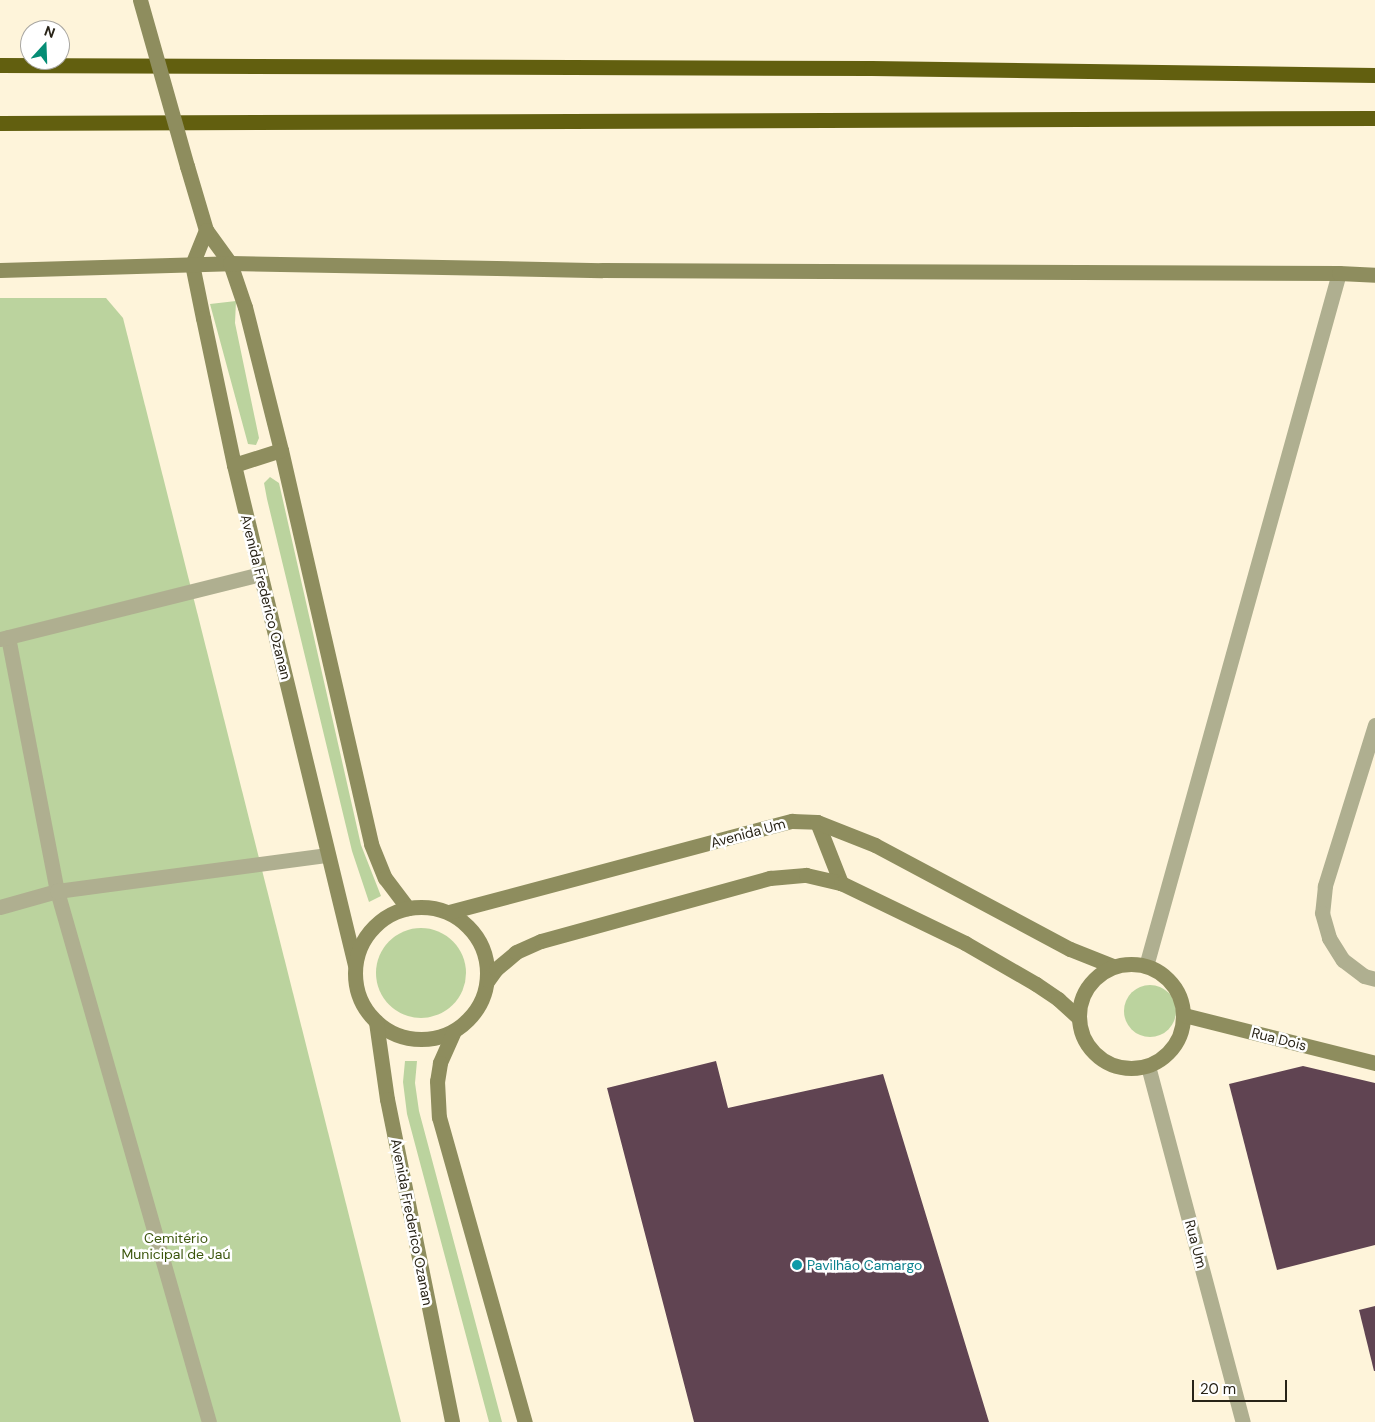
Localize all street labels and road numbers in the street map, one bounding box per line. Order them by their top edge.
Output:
street label: Avenida Frederico Ozanan [237,513,295,681]
street label: Avenida Um [709,815,787,851]
street label: Rua Dois [1250,1024,1308,1054]
street label: Avenida Frederico Ozanan [388,1137,436,1307]
street label: Rua Um [1182,1218,1210,1270]

